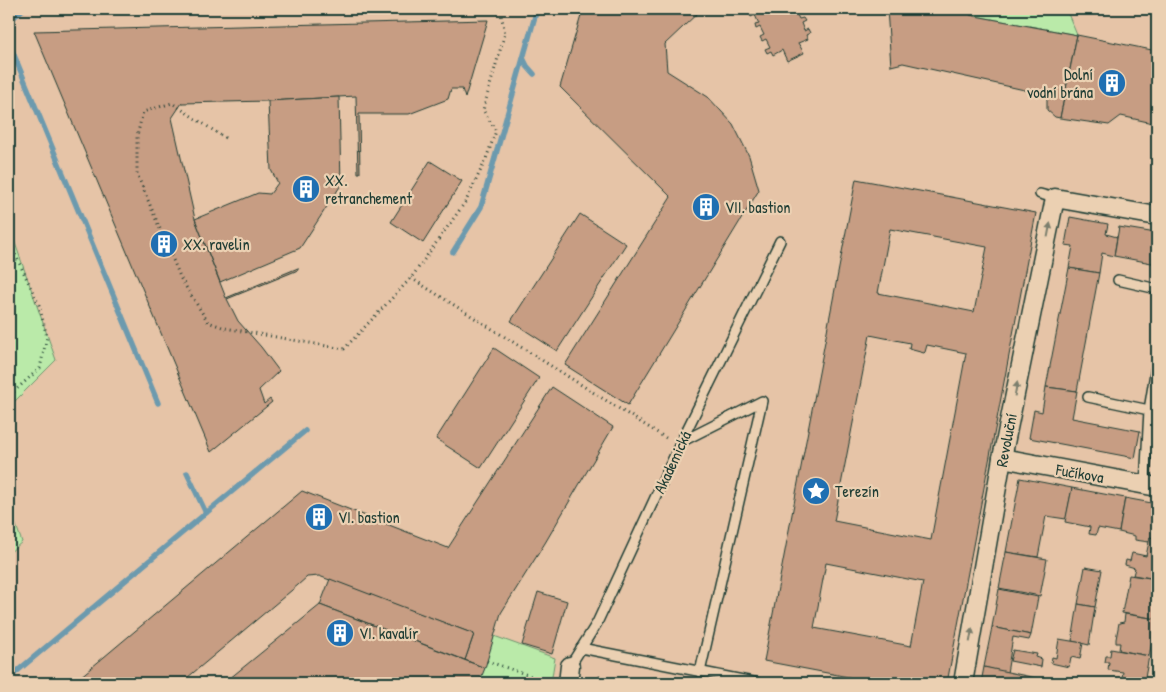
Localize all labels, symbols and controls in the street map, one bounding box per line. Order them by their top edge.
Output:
place label: Dolní vodní brána [1027,63,1093,103]
building icon: Dolní vodní brána [1097,68,1127,98]
place label: XX. retranchement [325,169,412,209]
building icon: XX. retranchement [291,174,321,204]
building icon: VII. bastion [691,192,721,222]
place label: VII. bastion [725,196,790,218]
one-way arrow [1045,222,1053,238]
building icon: XX. ravelin [149,229,179,259]
place label: XX. ravelin [183,233,250,255]
one-way arrow [1012,382,1020,397]
street label: Revoluční [990,411,1022,469]
street label: Akademická [648,427,696,497]
street label: Fučíkova [1053,458,1106,488]
place icon: Terezín [801,476,831,506]
place label: Terezín [835,480,879,502]
building icon: VI. bastion [304,502,334,532]
place label: VI. bastion [338,506,400,528]
building icon: VI. kavalír [325,618,355,648]
place label: VI. kavalír [359,622,418,644]
one-way arrow [968,627,976,643]

